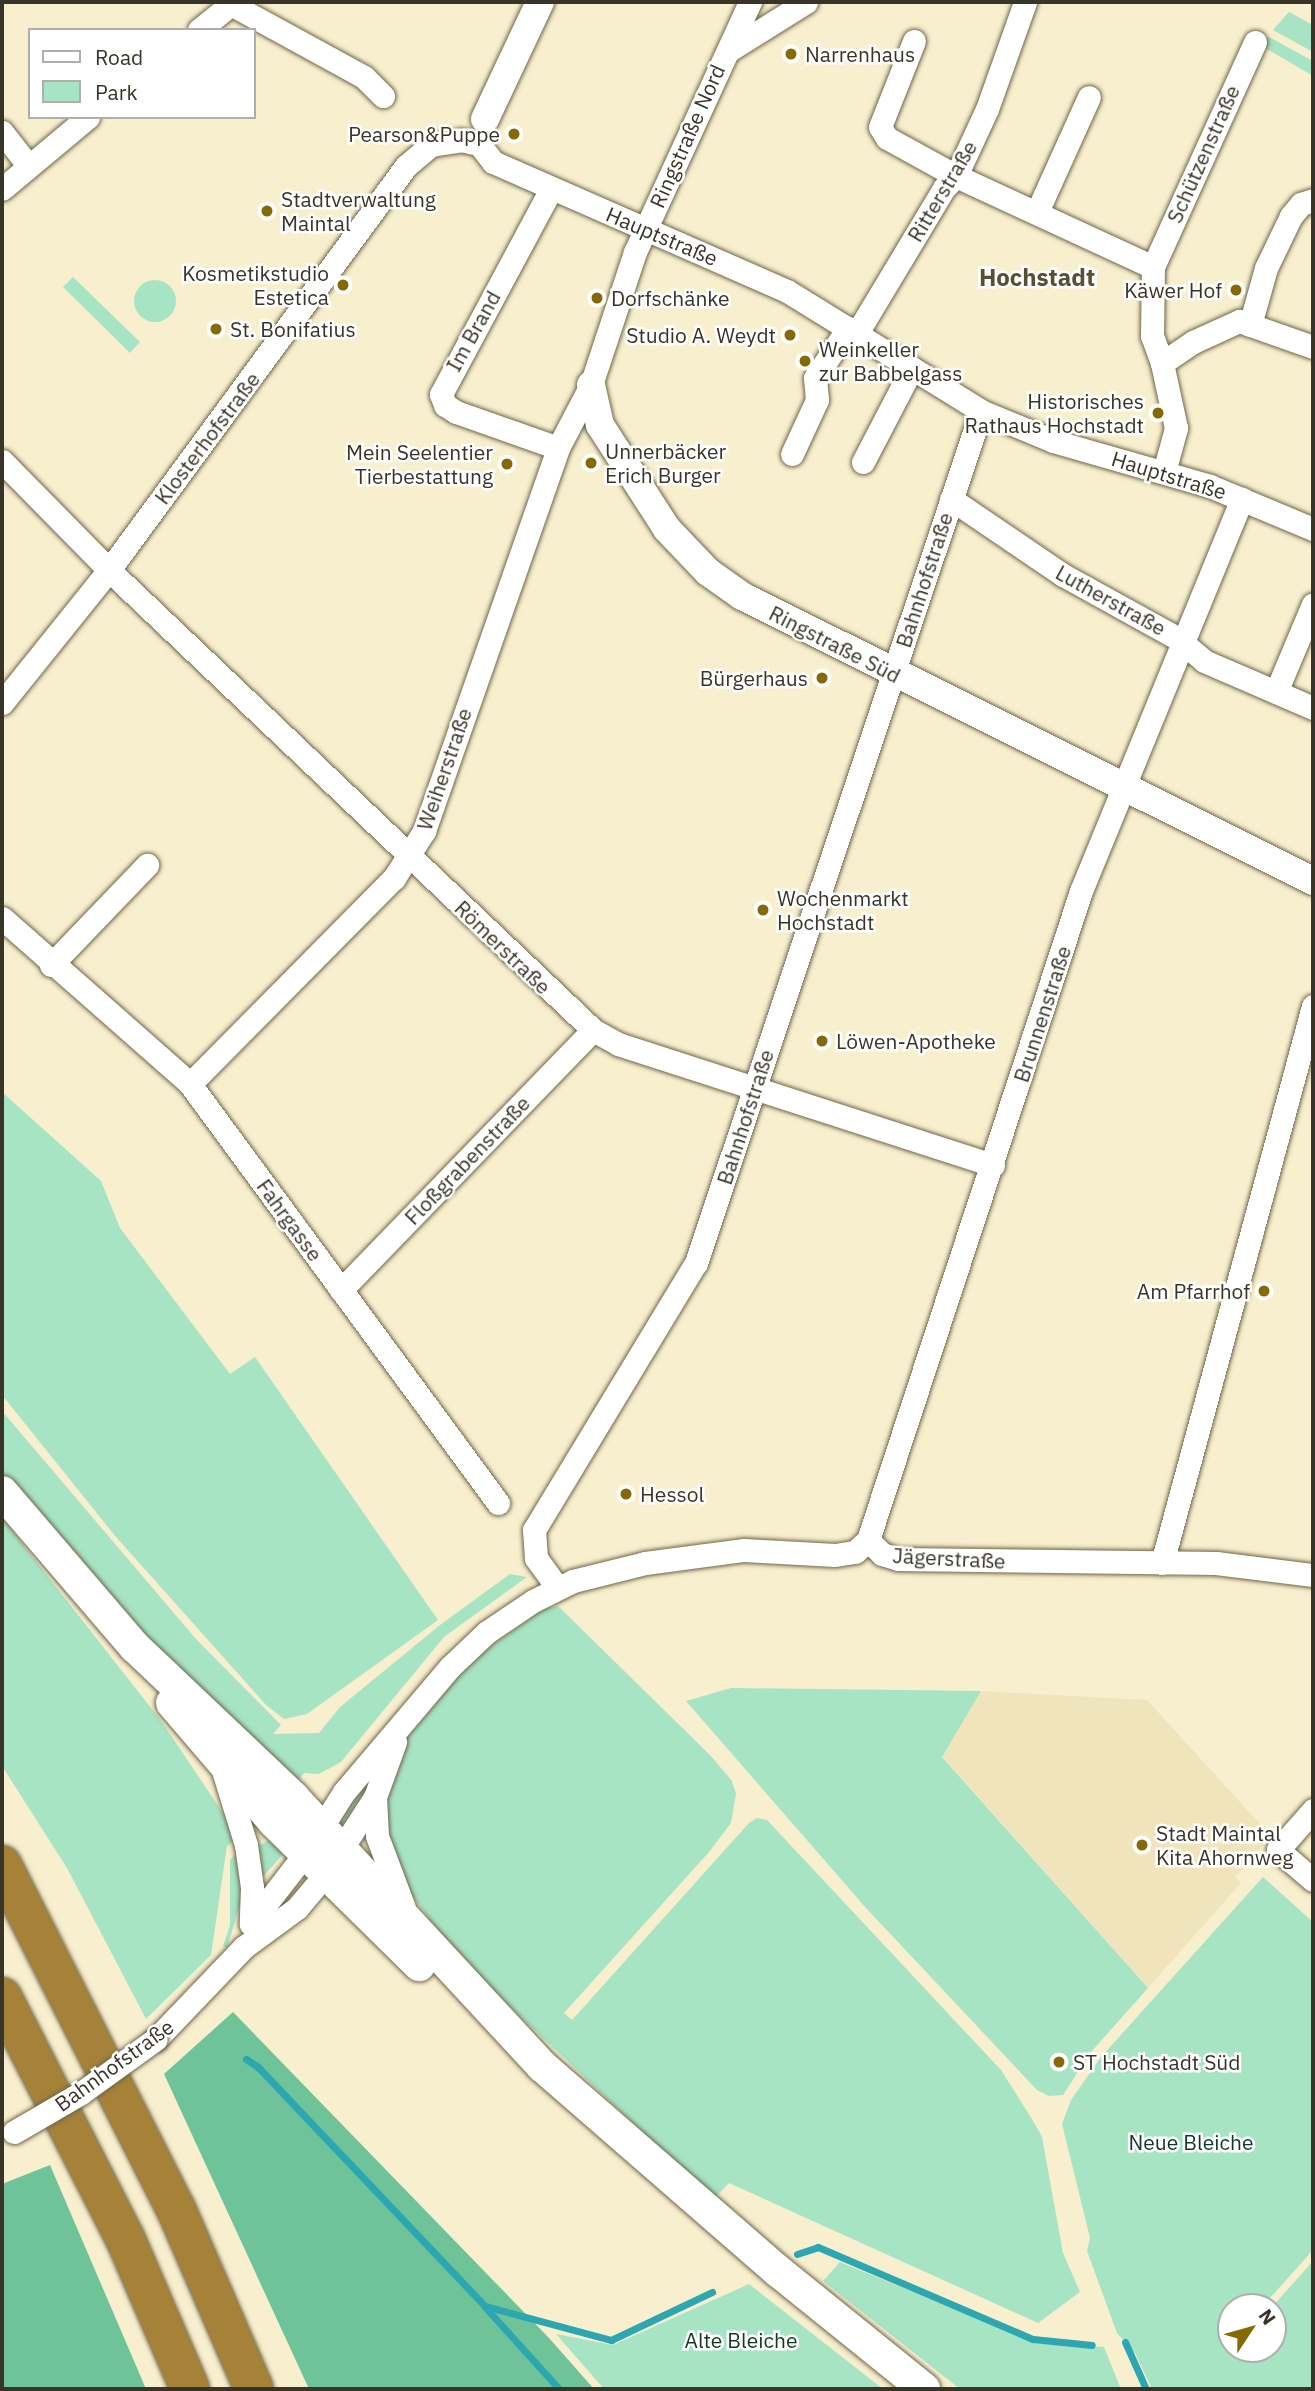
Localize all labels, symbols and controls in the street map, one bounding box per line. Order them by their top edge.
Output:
legend [28,28,256,119]
place label: Narrenhaus [805,41,915,67]
text: Road [95,43,143,71]
marker: Narrenhaus [783,46,799,62]
street label: Ringstraße Nord [644,60,730,212]
text: Park [95,78,138,106]
street label: Schützenstraße [1161,81,1245,227]
place label: Pearson&Puppe [348,121,500,147]
marker: Pearson&Puppe [506,126,522,142]
street label: Ritterstraße [902,136,982,246]
place label: Stadtverwaltung Maintal [281,186,436,236]
street label: Hauptstraße [602,201,722,271]
marker: Stadtverwaltung Maintal [259,203,275,219]
place label: Kosmetikstudio Estetica [182,260,329,310]
district label: Hochstadt [979,264,1095,292]
marker: Kosmetikstudio Estetica [335,277,351,293]
place label: Käwer Hof [1124,277,1222,303]
marker: Käwer Hof [1228,282,1244,298]
place label: Dorfschänke [611,285,730,311]
street label: Im Brand [441,286,505,376]
marker: Dorfschänke [589,290,605,306]
place label: St. Bonifatius [230,316,356,342]
marker: St. Bonifatius [208,321,224,337]
place label: Studio A. Weydt [626,322,776,348]
marker: Studio A. Weydt [782,327,798,343]
place label: Weinkeller zur Babbelgass [819,336,962,386]
marker: Weinkeller zur Babbelgass [797,353,813,369]
street label: Klosterhofstraße [149,367,265,509]
place label: Historisches Rathaus Hochstadt [965,388,1144,438]
marker: Historisches Rathaus Hochstadt [1150,405,1166,421]
place label: Unnerbäcker Erich Burger [605,438,726,488]
place label: Mein Seelentier Tierbestattung [346,439,493,489]
street label: Hauptstraße [1109,446,1229,504]
marker: Unnerbäcker Erich Burger [583,455,599,471]
marker: Mein Seelentier Tierbestattung [499,456,515,472]
street label: Bahnhofstraße [890,509,958,651]
street label: Lutherstraße [1052,559,1170,641]
street label: Ringstraße Süd [765,600,905,688]
place label: Bürgerhaus [700,665,808,691]
marker: Bürgerhaus [814,670,830,686]
street label: Weiherstraße [411,705,477,833]
place label: Wochenmarkt Hochstadt [777,885,909,935]
street label: Römerstraße [450,895,556,999]
marker: Wochenmarkt Hochstadt [755,902,771,918]
street label: Brunnenstraße [1008,943,1076,1085]
place label: Löwen-Apotheke [836,1028,996,1054]
marker: Löwen-Apotheke [814,1033,830,1049]
street label: Bahnhofstraße [711,1046,779,1188]
street label: Floßgrabenstraße [399,1090,535,1230]
street label: Fahrgasse [252,1174,328,1266]
place label: Am Pfarrhof [1137,1278,1250,1304]
marker: Am Pfarrhof [1256,1283,1272,1299]
place label: Hessol [640,1481,704,1507]
marker: Hessol [618,1486,634,1502]
street label: Jägerstraße [892,1542,1006,1574]
place label: Stadt Maintal Kita Ahornweg [1156,1820,1293,1870]
marker: Stadt Maintal Kita Ahornweg [1134,1837,1150,1853]
street label: Bahnhofstraße [50,2014,178,2116]
place label: ST Hochstadt Süd [1073,2049,1240,2075]
marker: ST Hochstadt Süd [1051,2054,1067,2070]
park label: Neue Bleiche [1128,2129,1254,2155]
north arrow [1217,2293,1287,2363]
text: N [1254,2304,1281,2329]
park label: Alte Bleiche [684,2327,798,2353]

